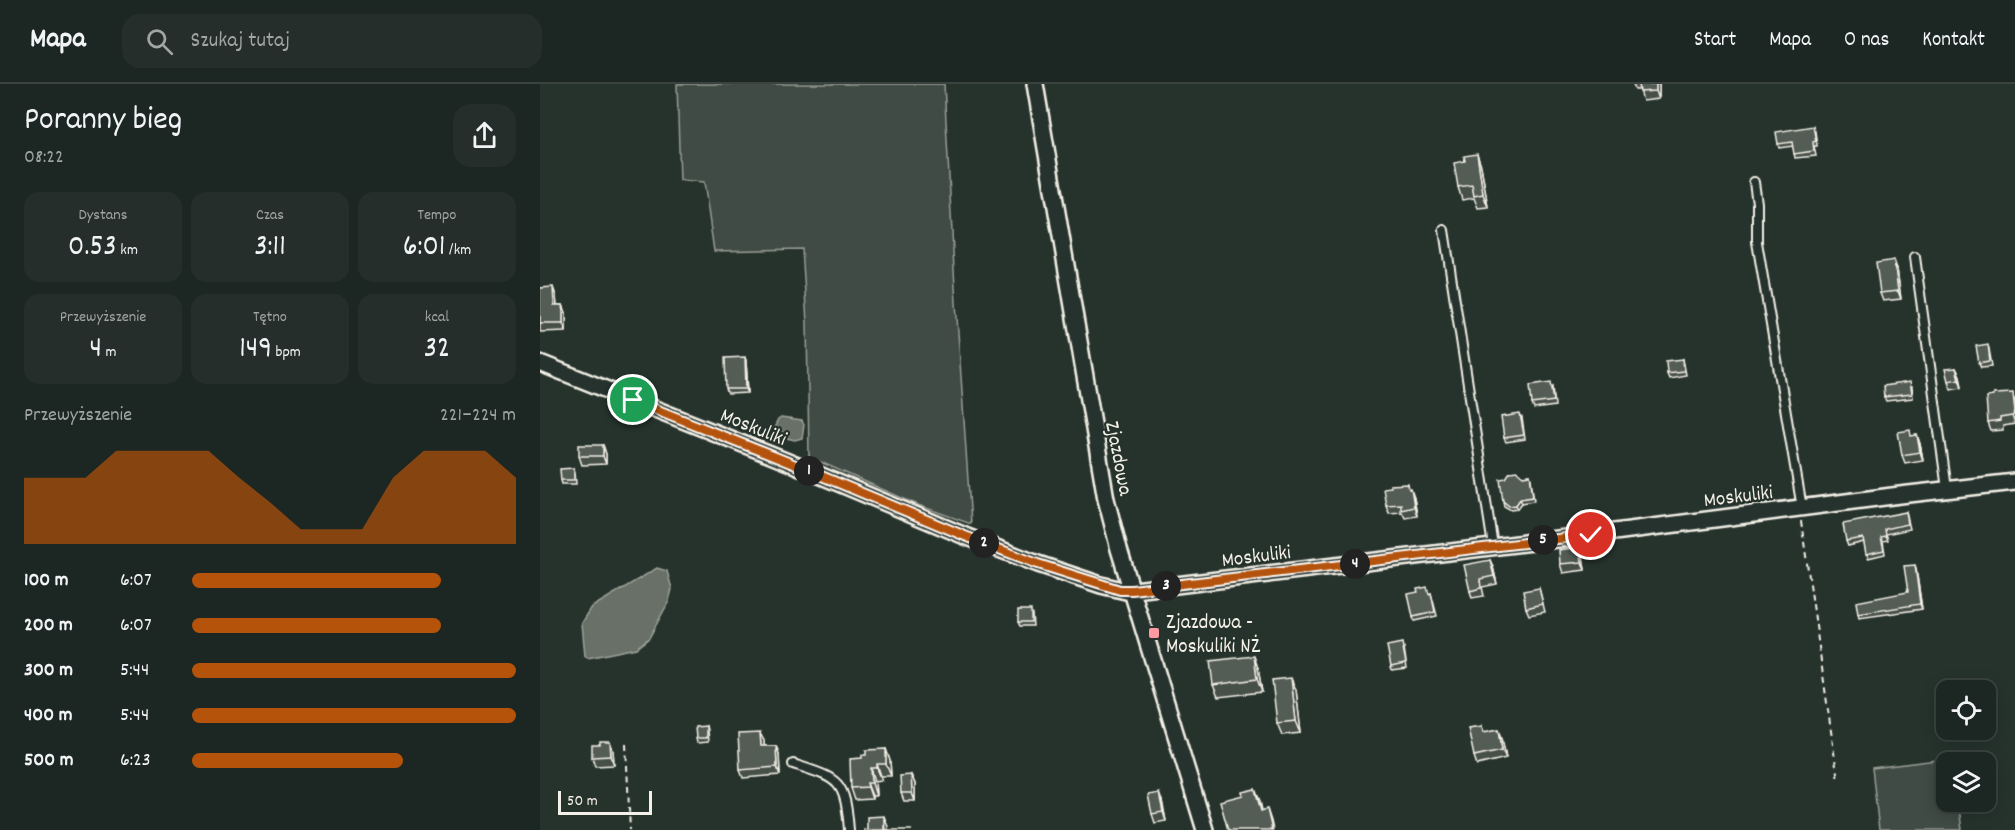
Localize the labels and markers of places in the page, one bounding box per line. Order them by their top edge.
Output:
pin [607,374,658,425]
pin: 1 [794,456,824,486]
pin [1565,509,1616,560]
pin: 5 [1528,525,1558,555]
pin: 2 [969,528,999,558]
pin: 4 [1340,549,1370,579]
pin: 3 [1151,571,1181,601]
place label: Zjazdowa - Moskuliki NŻ [1166,609,1261,663]
marker: Zjazdowa - Moskuliki NŻ [1147,626,1161,640]

